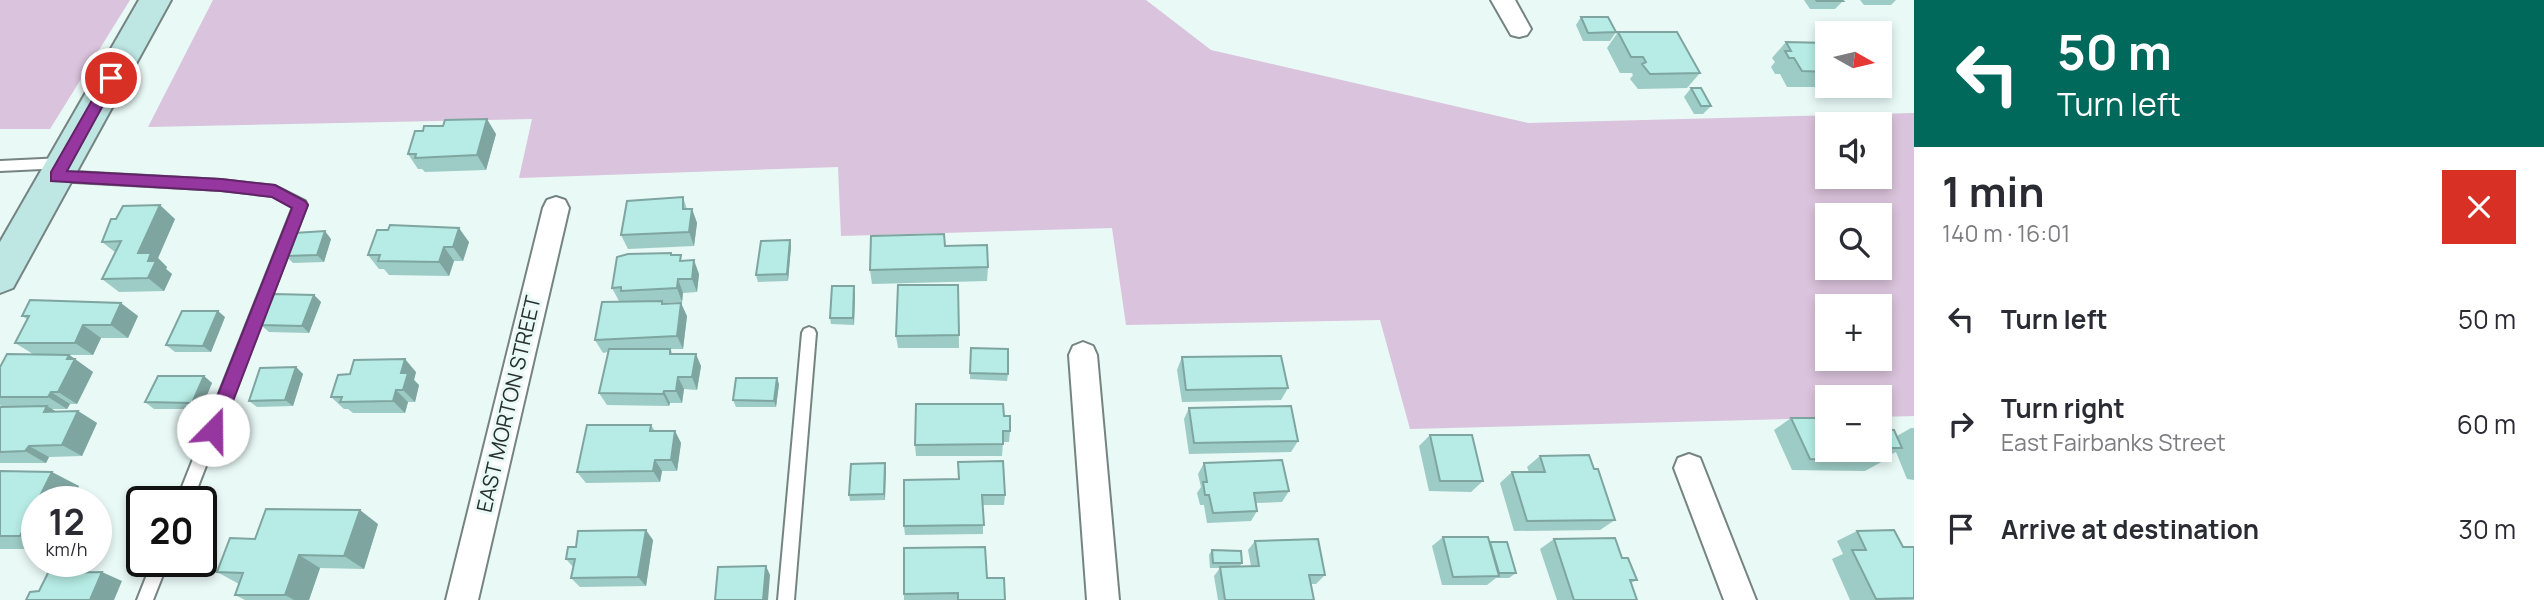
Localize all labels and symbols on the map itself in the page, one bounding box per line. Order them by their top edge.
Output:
north arrow [1815,21,1892,98]
pin [81,48,141,108]
street label: EAST MORTON STREET [469,292,547,515]
position arrow [176,393,250,467]
speed limit sign: 20 [126,486,217,577]

